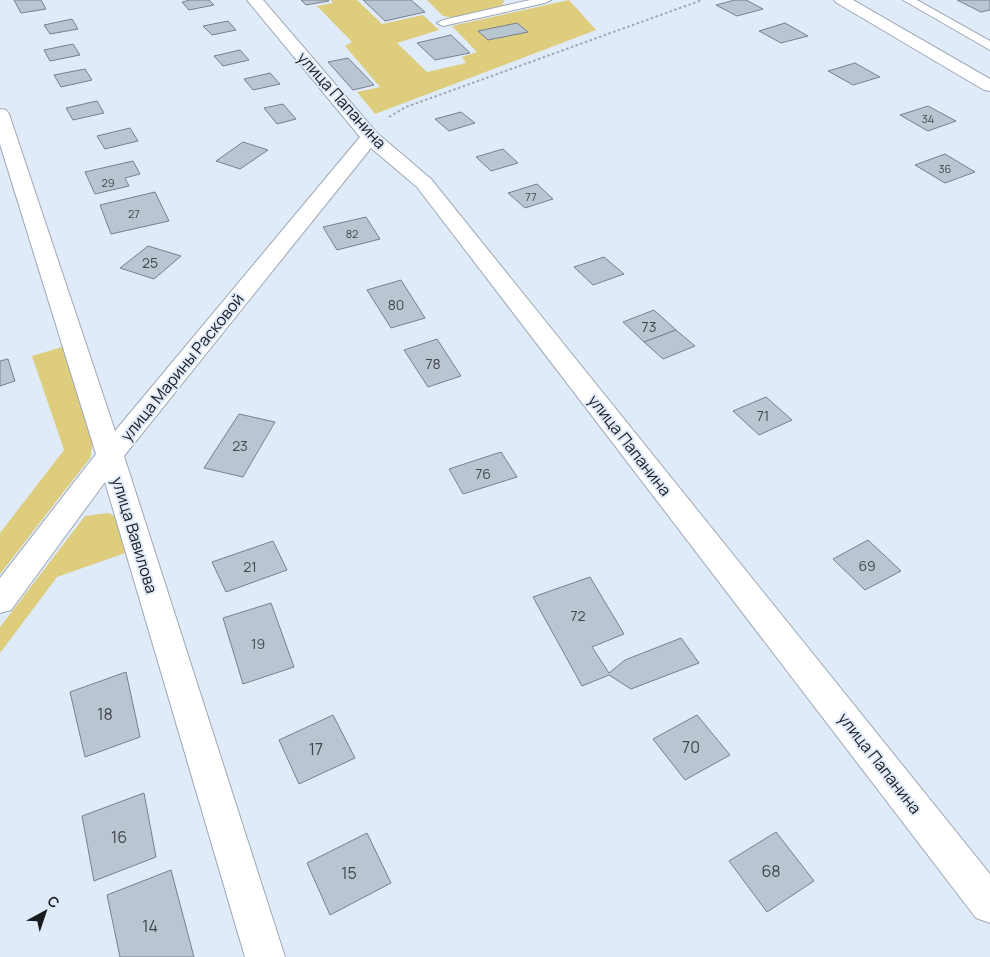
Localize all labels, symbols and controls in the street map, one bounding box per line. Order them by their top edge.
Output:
street label: улица Папанина [293,47,391,153]
house number: 34 [922,111,934,126]
house number: 36 [939,161,952,176]
house number: 29 [101,175,115,190]
house number: 77 [525,189,537,204]
house number: 27 [128,206,140,221]
house number: 82 [346,226,358,241]
house number: 25 [142,253,158,272]
street label: улица Марины Расковой [115,288,249,446]
house number: 80 [388,295,404,314]
house number: 73 [642,317,656,336]
house number: 78 [425,354,441,373]
street label: улица Папанина [583,390,677,500]
house number: 71 [757,406,769,425]
house number: 23 [232,436,248,455]
house number: 76 [475,464,491,483]
street label: улица Вавилова [107,474,163,596]
house number: 69 [858,556,876,575]
house number: 21 [243,557,257,576]
house number: 72 [570,606,586,625]
house number: 19 [251,634,265,653]
house number: 18 [97,703,113,725]
street label: улица Папанина [833,708,927,818]
house number: 70 [682,736,700,758]
house number: 17 [309,738,323,760]
house number: 16 [111,826,127,848]
house number: 68 [761,860,781,882]
house number: 15 [341,862,357,884]
north arrow [20,887,70,937]
text: С [44,891,64,912]
house number: 14 [142,915,158,937]

